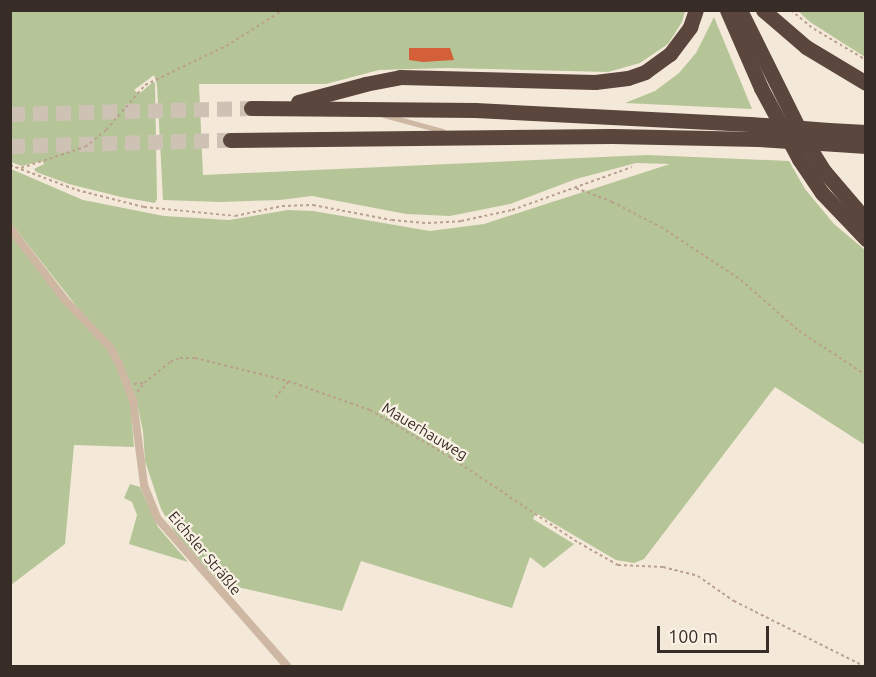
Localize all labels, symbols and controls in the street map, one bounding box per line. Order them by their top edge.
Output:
street label: Mauerhauweg [379,398,471,464]
street label: Eichsler Sträßle [165,507,245,599]
scale bar [660,614,772,652]
text: 100 m [668,626,718,646]

